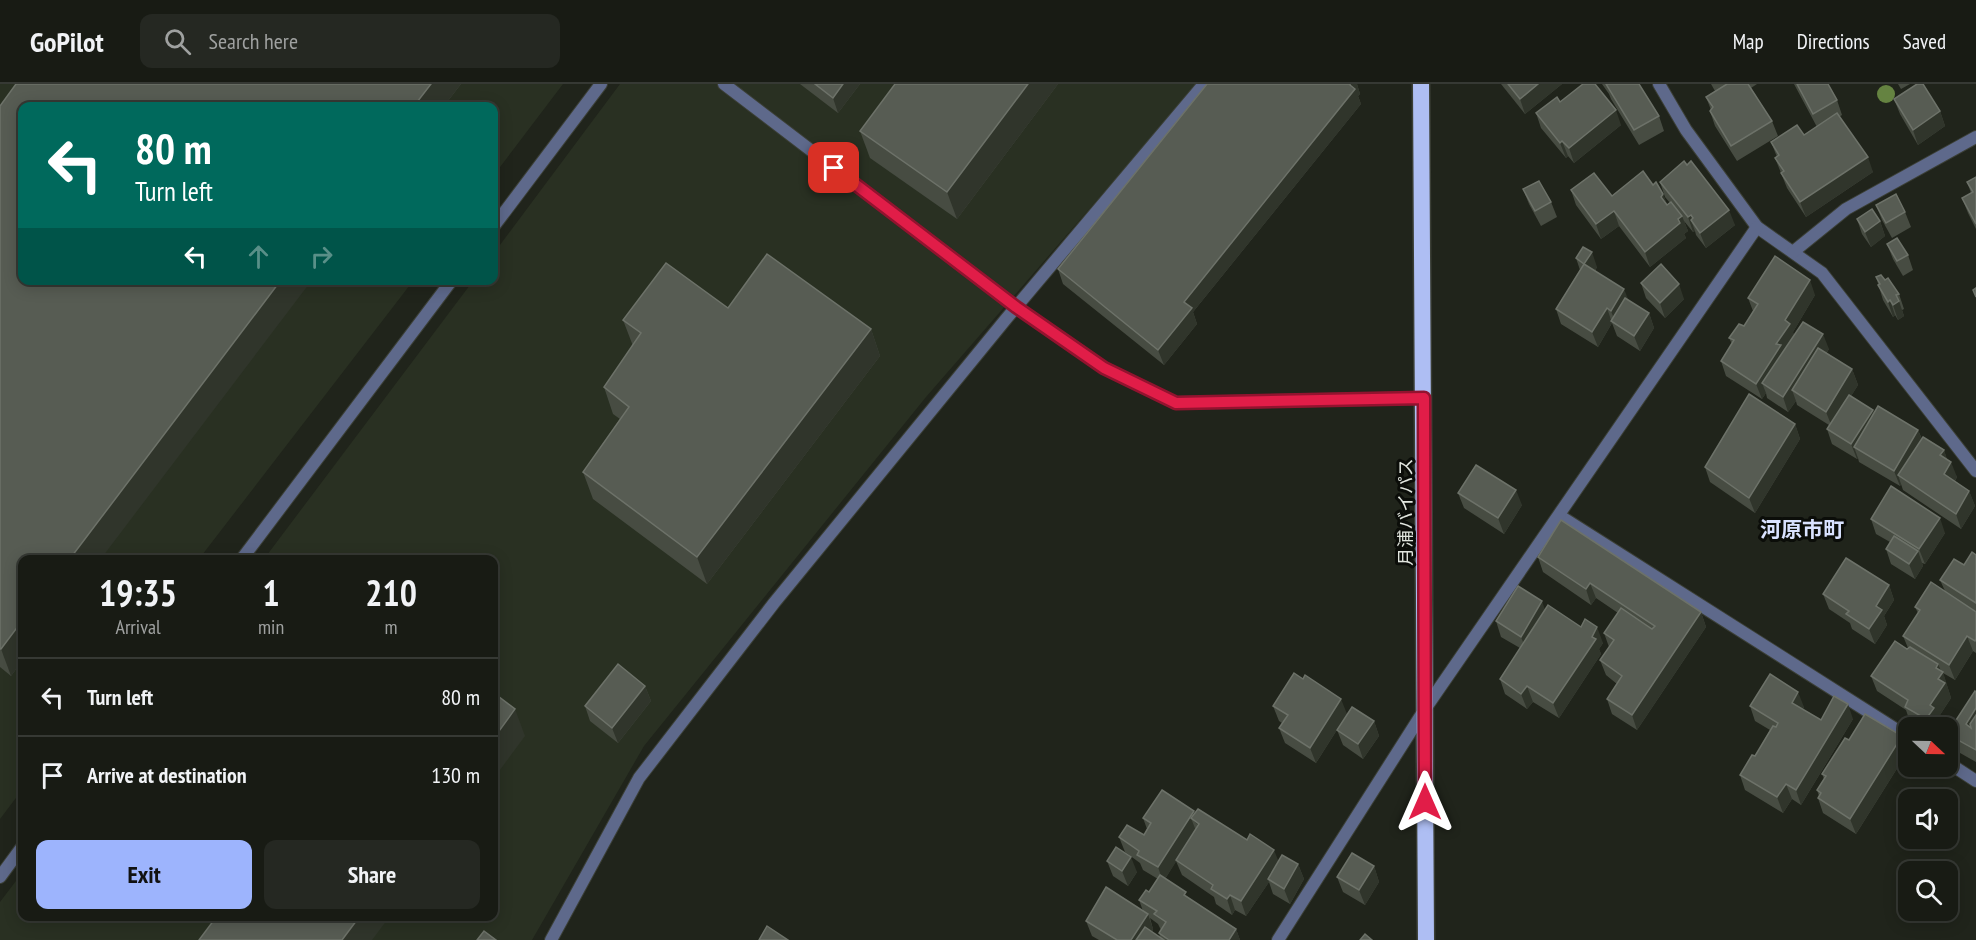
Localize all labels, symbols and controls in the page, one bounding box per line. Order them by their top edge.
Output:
search box [140,14,560,68]
text: GoPilot [30,23,104,60]
icon: search [161,25,194,58]
text: Search here [209,27,298,55]
text: Map [1733,28,1764,55]
text: Directions [1797,28,1870,55]
text: Saved [1903,28,1946,55]
text: 80 m [135,121,212,176]
icon: left [36,126,114,204]
pin [808,142,859,193]
icon: arrive [817,151,850,184]
text: Turn left [135,174,213,208]
icon: left [179,240,212,273]
icon: ahead [242,240,275,273]
icon: right [305,240,338,273]
street label: 月浦バイパス [1394,458,1417,566]
district label: 河原市町 [1760,516,1844,543]
text: 19:35 [99,569,177,616]
text: 1 [262,569,280,616]
text: 210 [365,569,417,616]
text: Arrival [115,614,161,640]
text: min [258,614,284,640]
text: m [385,614,398,640]
icon: left [36,681,69,714]
text: Turn left [87,683,153,711]
text: 80 m [441,683,480,711]
north arrow [1898,717,1958,777]
map controls [1898,717,1958,921]
icon: arrive [36,759,69,792]
text: Arrive at destination [87,761,247,789]
text: 130 m [431,761,480,789]
position arrow [1393,770,1457,834]
button: sound [1898,789,1958,849]
button: Exit [36,840,252,909]
button: Share [264,840,480,909]
button: search [1898,861,1958,921]

